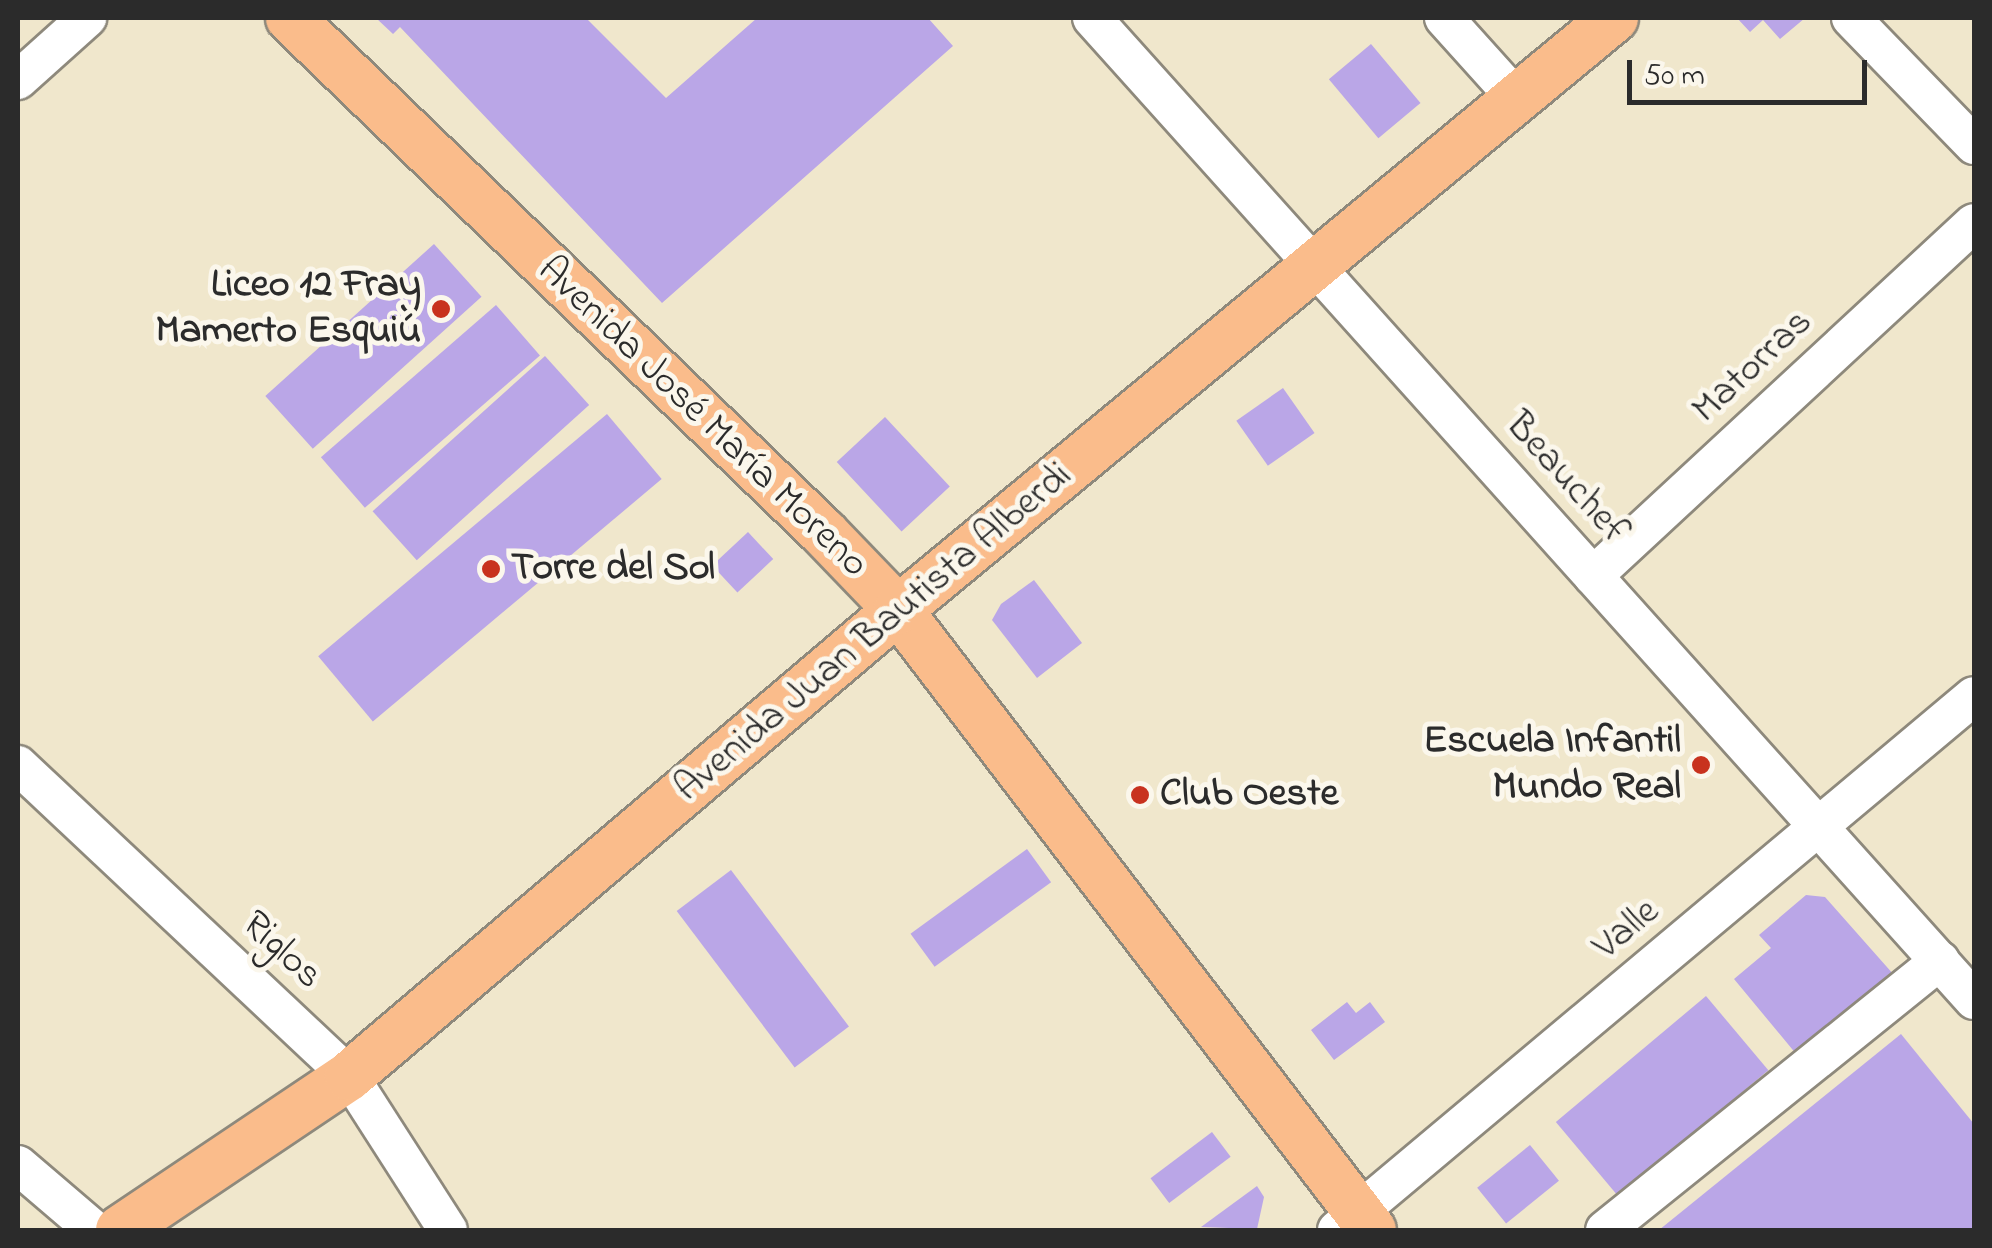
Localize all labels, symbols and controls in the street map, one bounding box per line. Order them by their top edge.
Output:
scale bar [1632,40,1872,102]
text: 50 m [1644,55,1705,99]
street label: Avenida José María Moreno [526,247,878,589]
place label: Liceo 12 Fray Mamerto Esquiú [156,262,421,356]
marker: Liceo 12 Fray Mamerto Esquiú [430,298,452,320]
street label: Matorras [1683,299,1823,435]
street label: Beauchef [1494,403,1638,555]
street label: Avenida Juan Bautista Alberdi [666,453,1082,813]
place label: Torre del Sol [511,545,715,593]
marker: Torre del Sol [480,558,502,580]
place label: Escuela Infantil Mundo Real [1423,718,1681,812]
marker: Escuela Infantil Mundo Real [1690,754,1712,776]
place label: Club Oeste [1160,771,1338,819]
marker: Club Oeste [1129,784,1151,806]
street label: Valle [1584,889,1670,971]
street label: Riglos [230,902,332,1000]

